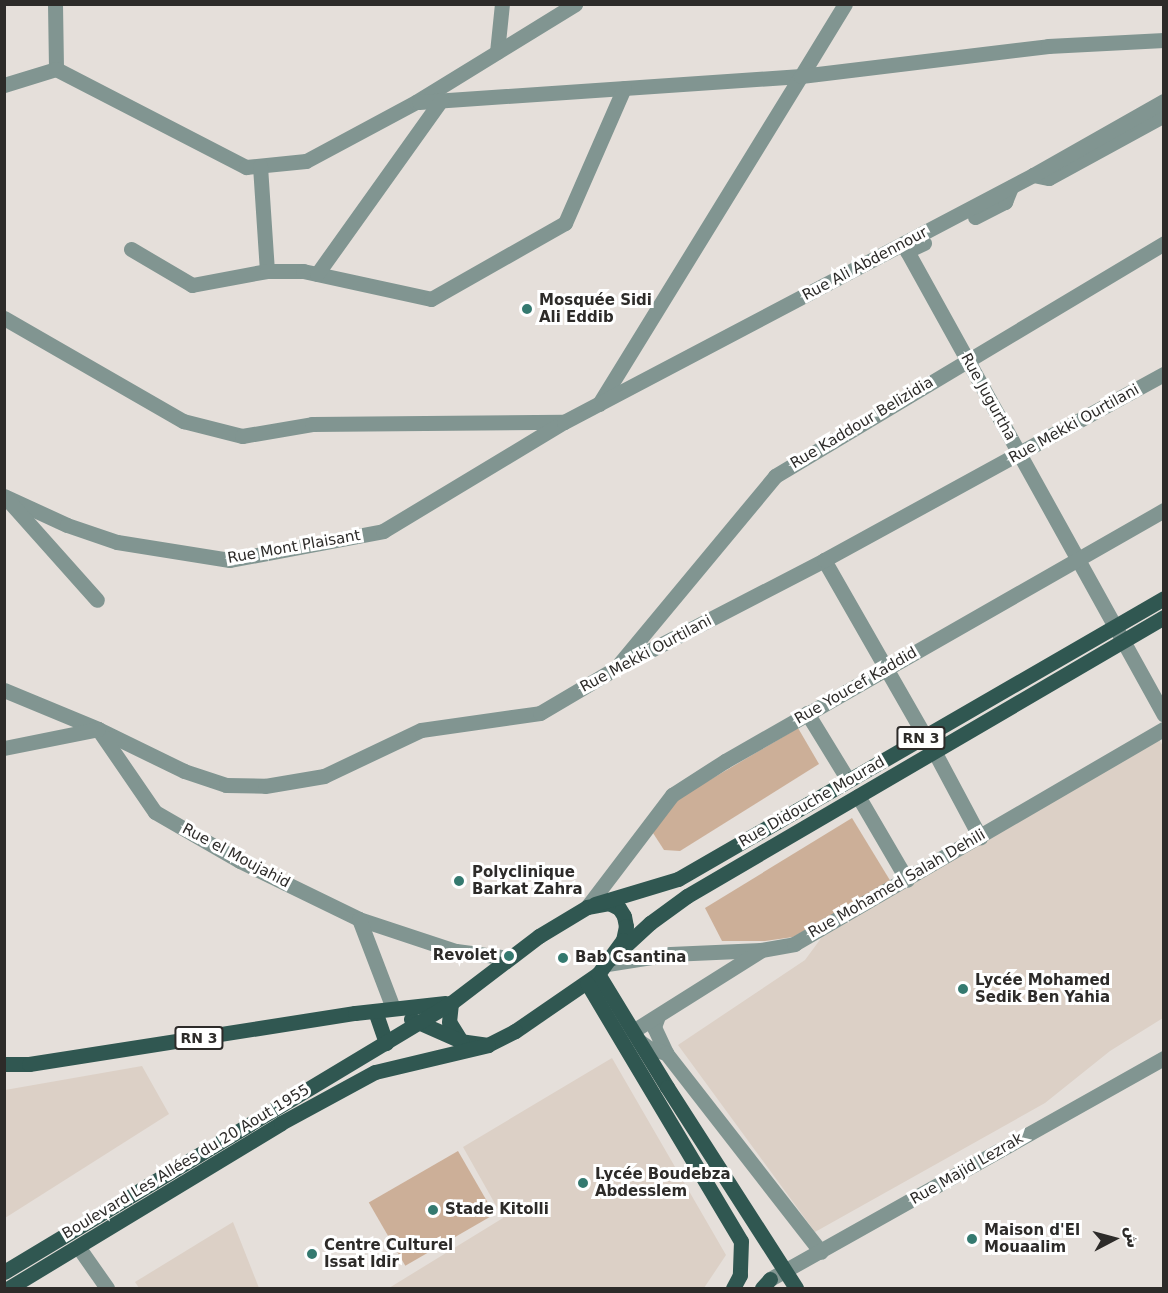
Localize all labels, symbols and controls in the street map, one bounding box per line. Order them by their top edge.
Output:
street label: Rue Ali Abdennour [799,223,931,305]
place label: Mosquée Sidi Ali Eddib [539,291,652,326]
marker: Mosquée Sidi Ali Eddib [520,302,534,316]
street label: Rue Jugurtha [957,350,1019,444]
street label: Rue Kaddour Belizidia [787,373,937,473]
street label: Rue Mekki Ourtilani [1006,381,1142,467]
street label: Rue Mont Plaisant [226,526,362,568]
street label: Rue Mekki Ourtilani [577,612,715,696]
street label: Rue Youcef Kaddid [792,644,920,728]
road number: RN 3 [896,727,946,749]
street label: Rue Didouche Mourad [736,753,888,851]
street label: Rue el Moujahid [179,820,293,892]
street label: Rue Mohamed Salah Dehili [805,826,989,942]
place label: Polyclinique Barkat Zahra [472,863,583,898]
marker: Polyclinique Barkat Zahra [450,872,468,890]
place label: Revolet [433,947,497,965]
marker: Revolet [502,949,516,963]
place label: Bab Csantina [575,949,686,967]
marker: Bab Csantina [556,951,570,965]
place label: Lycée Mohamed Sedik Ben Yahia [975,971,1110,1006]
marker: Lycée Mohamed Sedik Ben Yahia [956,982,970,996]
road number: RN 3 [174,1027,224,1049]
street label: Boulevard Les Allées du 20 Aout 1955 [59,1081,313,1243]
street label: Rue Majid Lezrak [907,1129,1027,1209]
place label: Lycée Boudebza Abdesslem [595,1165,731,1200]
marker: Lycée Boudebza Abdesslem [576,1176,590,1190]
place label: Stade Kitolli [445,1201,549,1219]
marker: Stade Kitolli [426,1203,440,1217]
north arrow [1084,1209,1144,1269]
place label: Maison d'El Mouaalim [984,1221,1080,1256]
text: ش [1122,1225,1143,1249]
marker: Maison d'El Mouaalim [965,1232,979,1246]
place label: Centre Culturel Issat Idir [324,1236,453,1271]
marker: Centre Culturel Issat Idir [305,1247,319,1261]

